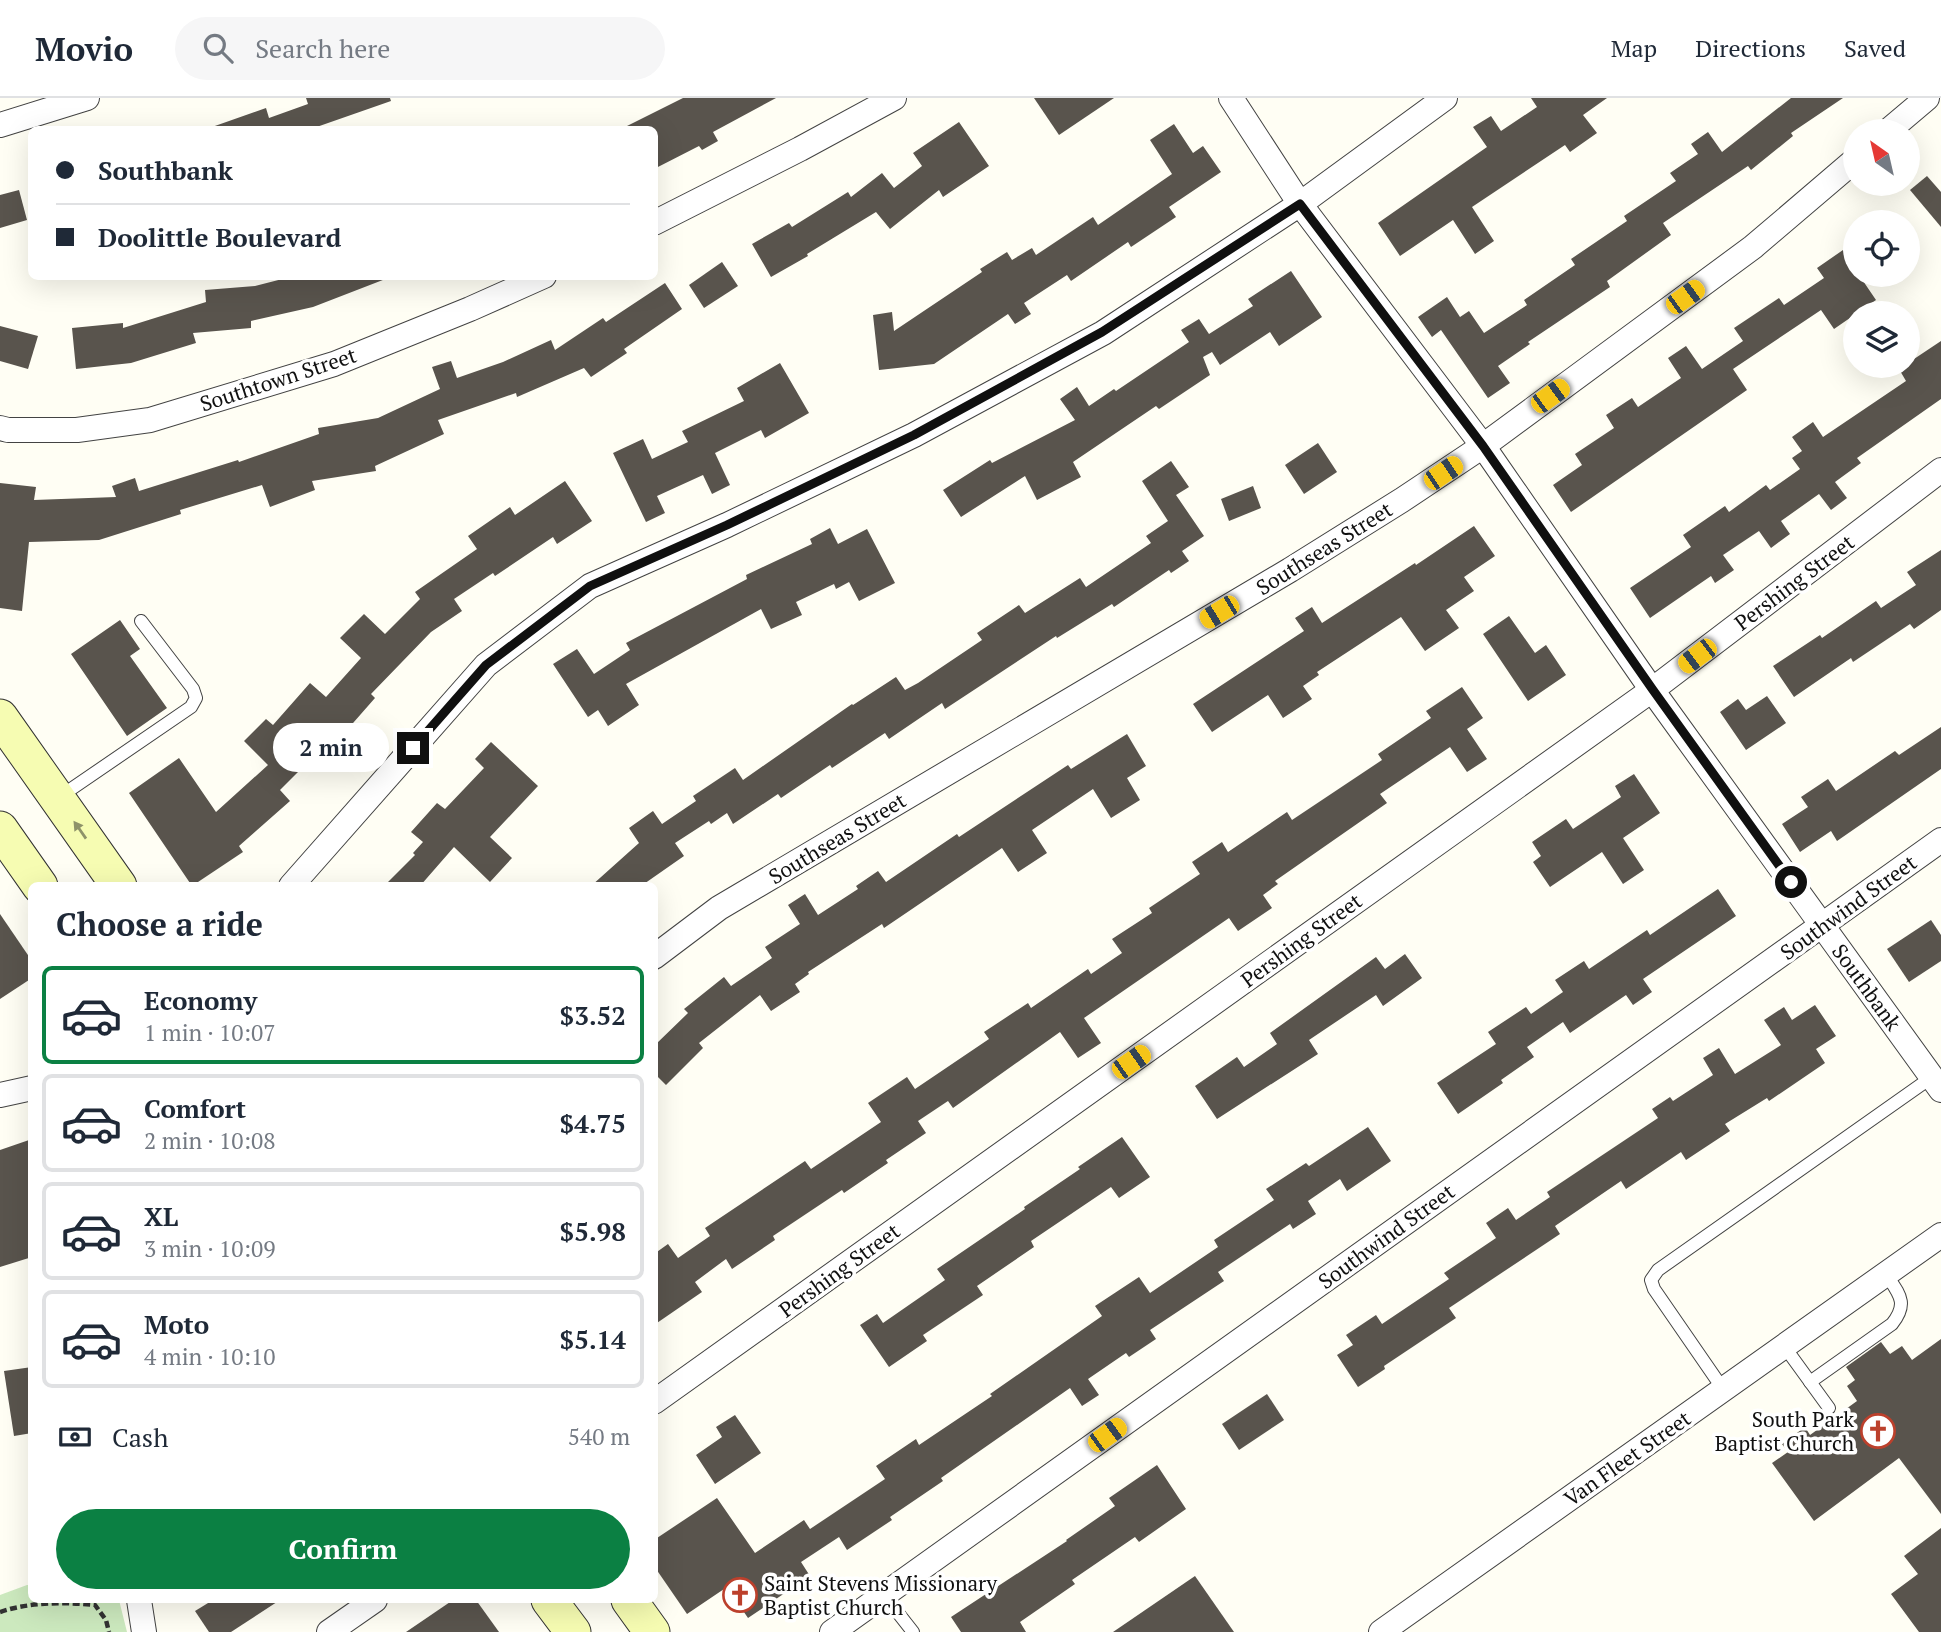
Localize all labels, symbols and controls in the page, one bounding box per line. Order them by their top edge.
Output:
search box [175,17,665,80]
text: Movio [35,27,133,70]
icon: search [199,29,237,67]
text: Search here [255,31,390,65]
text: Map [1611,32,1657,64]
text: Directions [1695,32,1806,64]
text: Saved [1844,32,1906,64]
north arrow [1843,119,1920,196]
map controls [1843,119,1920,378]
text: Southbank [98,153,233,187]
button: locate [1843,210,1920,287]
text: Doolittle Boulevard [98,220,341,254]
car [1662,276,1709,318]
button: layers [1843,301,1920,378]
street label: Southtown Street [196,340,360,418]
car [1527,375,1574,417]
car [1420,453,1467,493]
street label: Southseas Street [1251,495,1398,601]
street label: Pershing Street [1729,528,1860,636]
car [1196,592,1243,632]
car [1674,635,1721,677]
callout: 2 min [273,724,388,772]
text: 2 min [300,732,362,763]
route end [397,732,429,764]
street label: Southseas Street [763,786,911,890]
one-way arrow [73,821,87,839]
street label: Southwind Street [1774,848,1922,966]
route start [1775,866,1807,898]
street label: Pershing Street [1235,887,1367,993]
text: Choose a ride [56,903,263,945]
street label: Southbank [1826,938,1908,1036]
text: Economy [144,983,257,1017]
icon: car [60,984,123,1047]
text: $3.52 [560,998,626,1032]
text: 1 min · 10:07 [144,1017,276,1048]
car [1108,1041,1155,1083]
text: Comfort [144,1091,246,1125]
icon: car [60,1092,123,1155]
text: $4.75 [560,1106,626,1140]
text: 2 min · 10:08 [144,1125,276,1156]
street label: Southwind Street [1312,1177,1460,1295]
text: XL [144,1199,178,1233]
icon: car [60,1200,123,1263]
text: $5.98 [560,1214,626,1248]
street label: Pershing Street [773,1217,905,1323]
text: 3 min · 10:09 [144,1233,276,1264]
text: Moto [144,1307,209,1341]
icon: car [60,1308,123,1371]
text: $5.14 [560,1322,626,1356]
text: 4 min · 10:10 [144,1341,276,1372]
street label: Van Fleet Street [1558,1404,1696,1512]
place label: South Park Baptist Church [1715,1405,1854,1457]
church icon: South Park Baptist Church [1859,1412,1897,1450]
car [1084,1414,1131,1456]
icon: cash [56,1418,94,1456]
text: Cash [112,1420,168,1454]
text: 540 m [568,1421,630,1452]
button: Confirm [56,1509,630,1589]
place label: Saint Stevens Missionary Baptist Church [764,1569,997,1621]
church icon: Saint Stevens Missionary Baptist Church [721,1576,759,1614]

